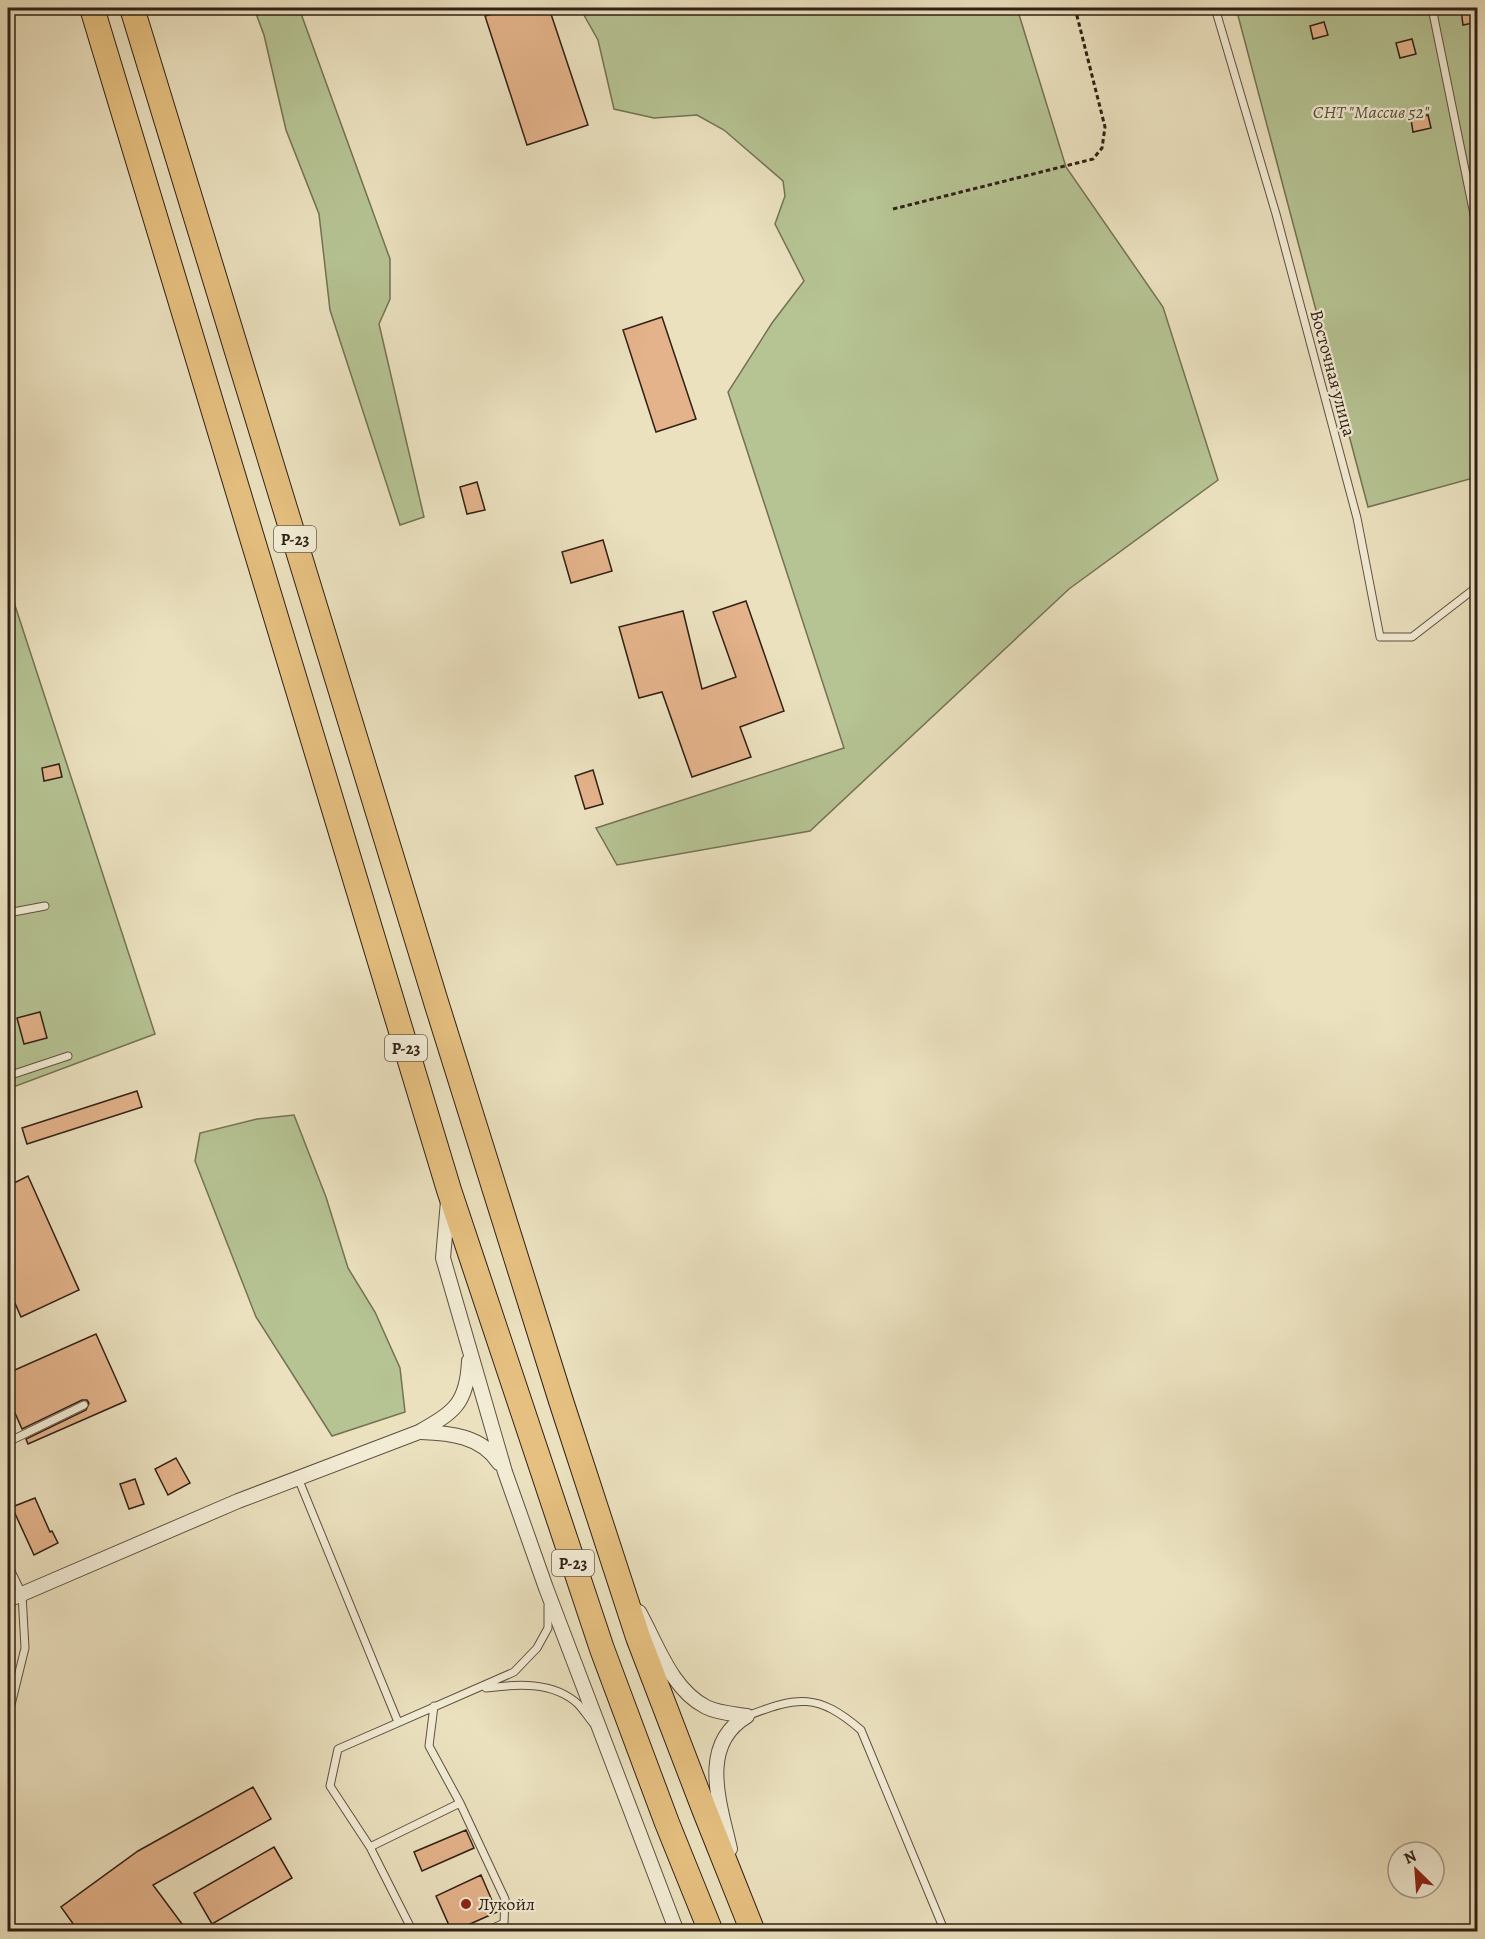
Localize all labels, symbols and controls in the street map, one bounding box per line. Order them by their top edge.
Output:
park label: СНТ "Массив 52" [1313,100,1430,124]
street label: Восточная улица [1305,307,1362,440]
road number: Р-23 [274,526,316,552]
road number: Р-23 [385,1035,427,1061]
road number: Р-23 [552,1550,594,1576]
north arrow [1386,1840,1446,1900]
text: N [1400,1845,1420,1870]
place label: Лукойл [478,1892,535,1916]
marker: Лукойл [459,1897,473,1911]

